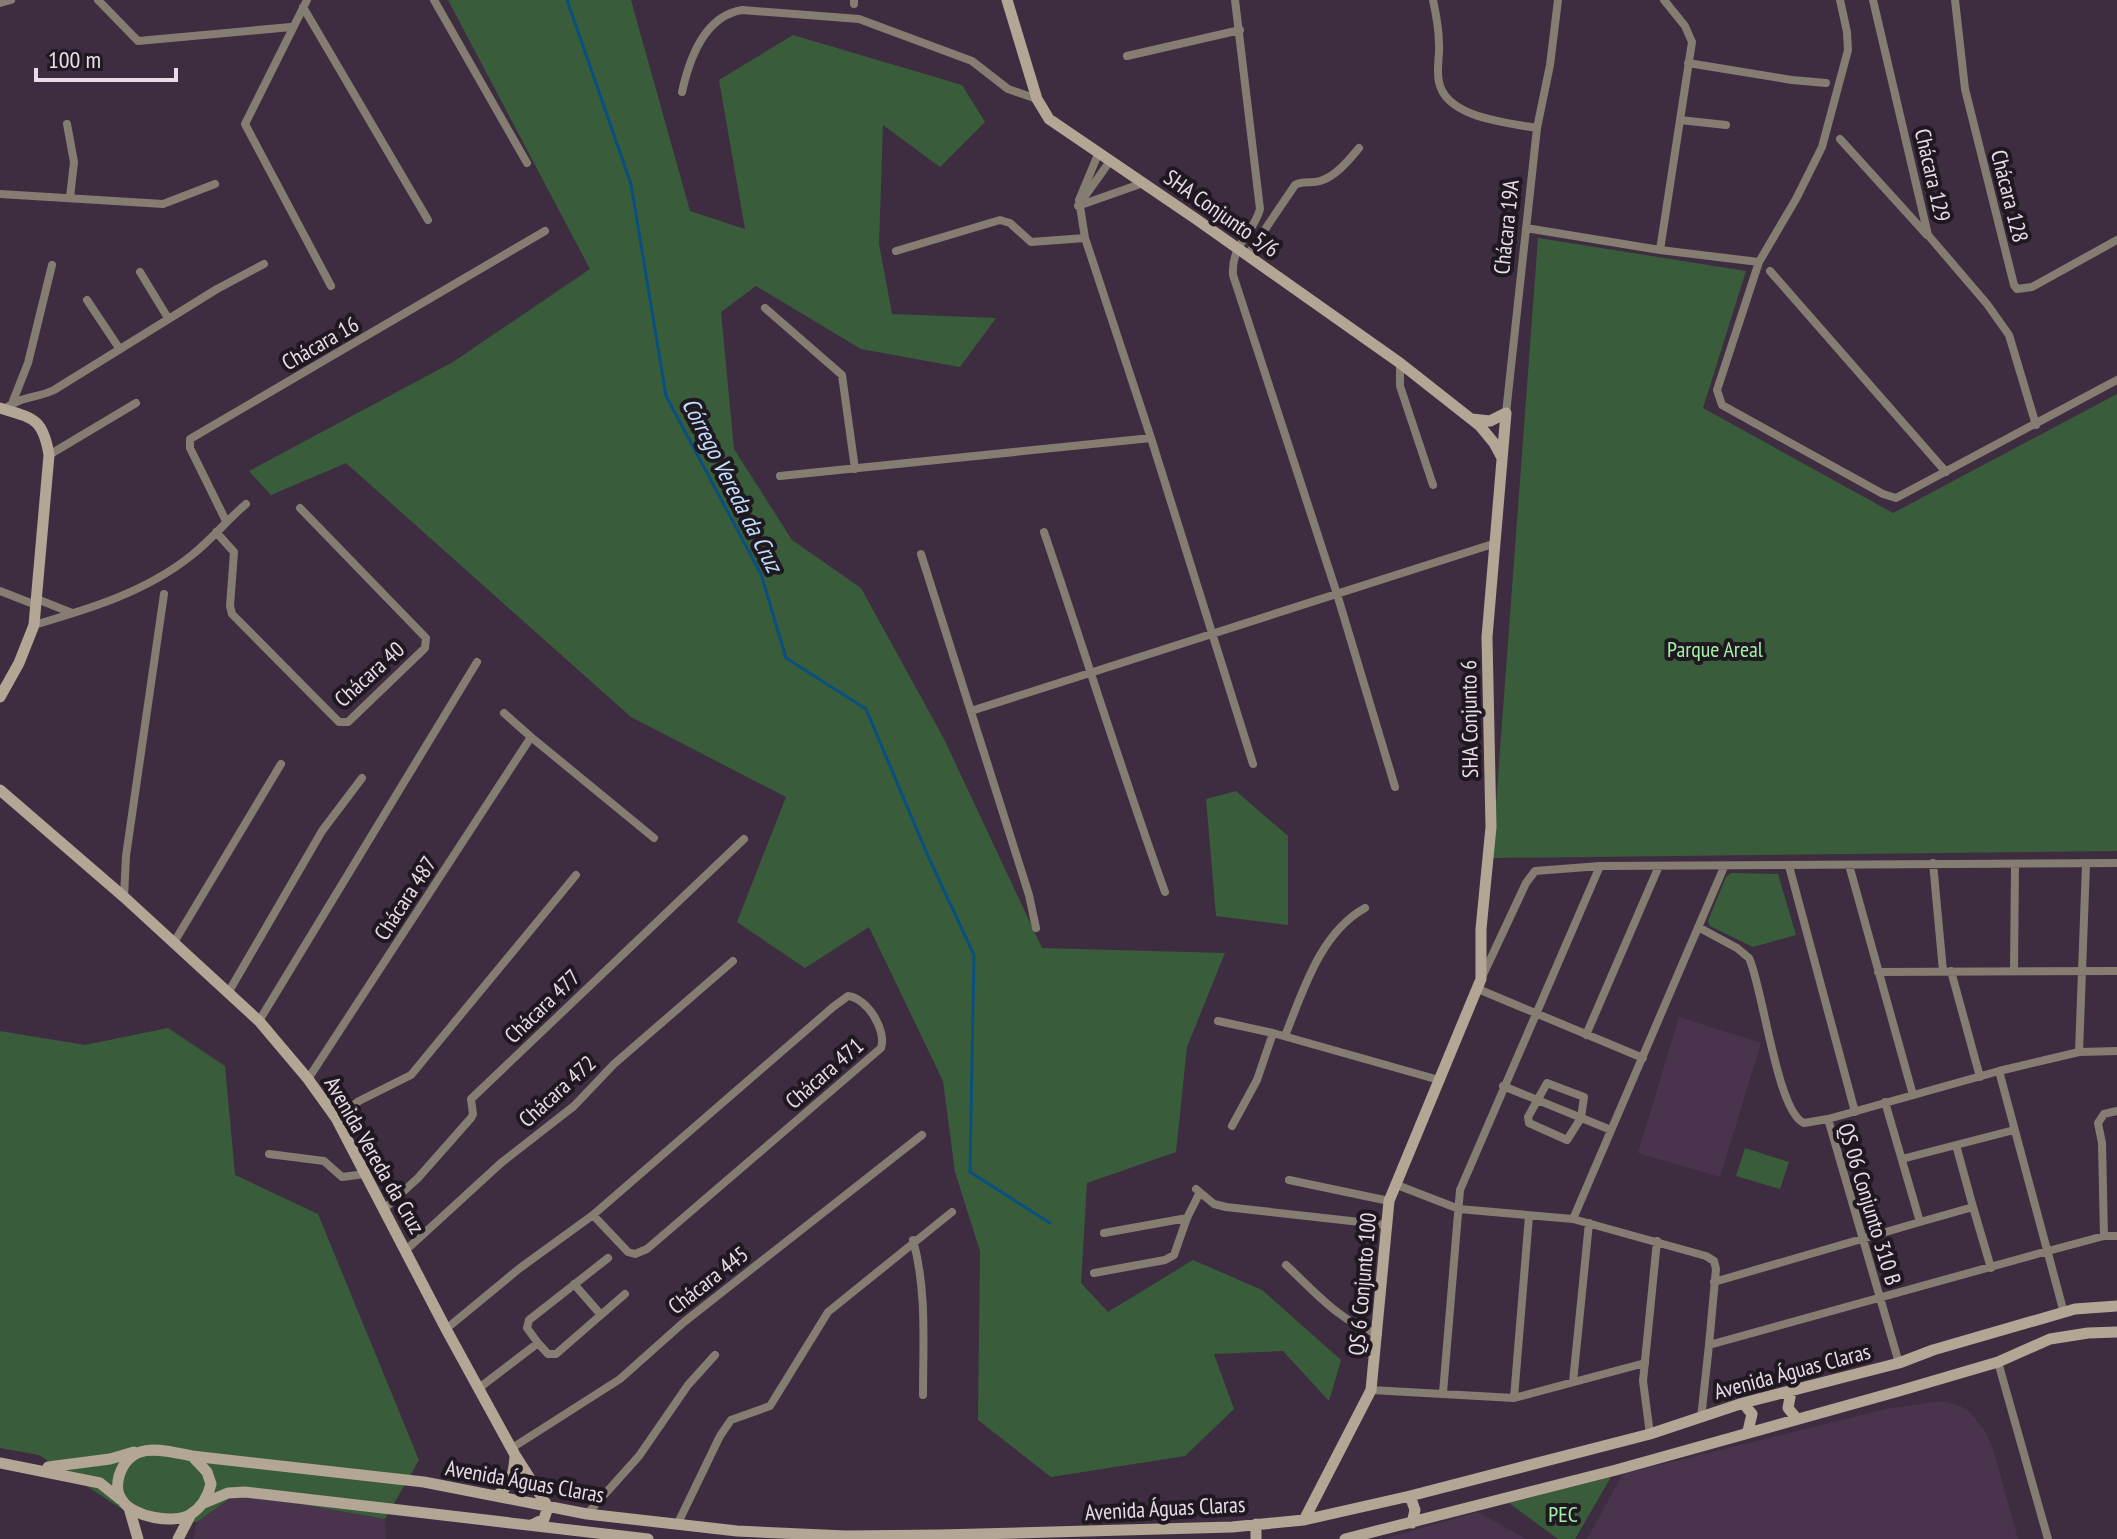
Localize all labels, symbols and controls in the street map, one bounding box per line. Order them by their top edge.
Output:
scale bar [36,32,176,82]
text: 100 m [48,44,101,75]
street label: Chácara 129 [1909,126,1957,224]
street label: Chácara 128 [1985,147,2035,245]
street label: SHA Conjunto 5/6 [1159,163,1285,263]
street label: Chácara 19A [1487,178,1525,276]
street label: Chácara 16 [276,310,364,376]
water label: Córrego Vereda da Cruz [675,392,791,579]
street label: Chácara 40 [328,635,410,713]
park label: Parque Areal [1667,635,1764,663]
street label: SHA Conjunto 6 [1454,660,1484,778]
street label: Chácara 487 [368,851,442,945]
street label: Chácara 477 [498,963,586,1049]
street label: Chácara 471 [779,1031,869,1115]
street label: Chácara 472 [513,1049,601,1133]
street label: Avenida Vereda da Cruz [319,1071,431,1239]
street label: QS 06 Conjunto 310 B [1832,1120,1908,1288]
street label: QS 6 Conjunto 100 [1342,1211,1382,1356]
street label: Chácara 445 [662,1240,754,1320]
street label: Avenida Águas Claras [1711,1337,1873,1405]
street label: Avenida Águas Claras [444,1453,606,1509]
street label: Avenida Águas Claras [1084,1490,1246,1526]
park label: PEC [1548,1500,1578,1528]

